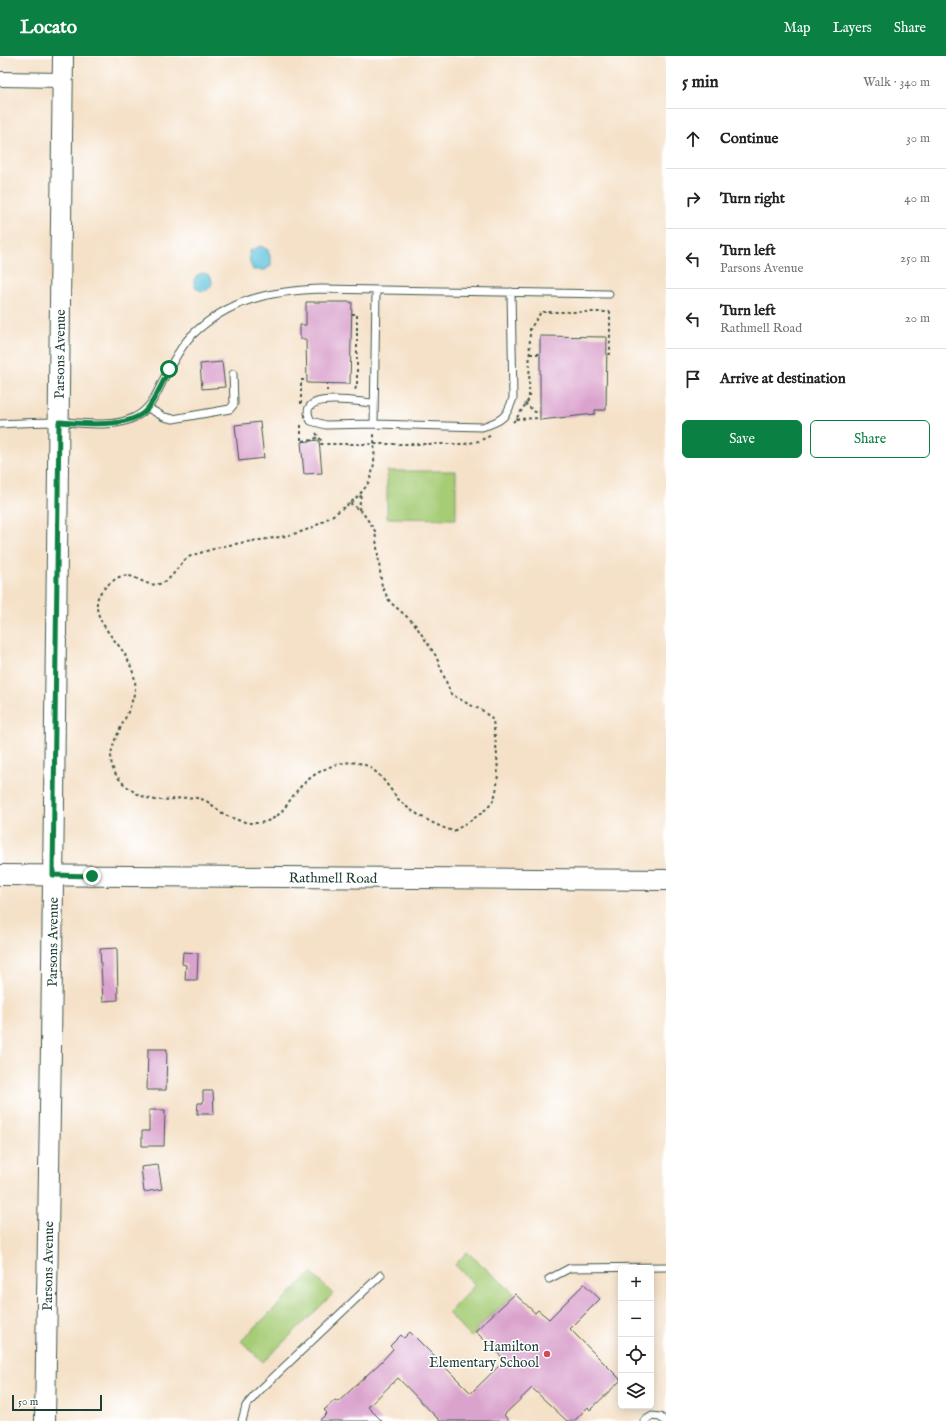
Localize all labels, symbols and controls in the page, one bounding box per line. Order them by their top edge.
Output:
text: Locato [20,16,77,40]
text: Map [784,19,811,37]
text: Layers [833,19,872,37]
text: Share [894,19,926,37]
text: 5 min [682,72,719,93]
text: Walk · 340 m [863,74,930,91]
icon: ahead [682,128,704,150]
text: Continue [720,129,778,148]
text: 30 m [906,130,930,147]
icon: right [682,188,704,210]
text: Turn right [720,189,785,208]
text: 40 m [904,190,930,207]
text: Turn left [720,241,776,260]
icon: left [682,248,704,270]
text: 250 m [900,250,930,267]
text: Parsons Avenue [720,260,803,277]
text: Turn left [720,301,776,320]
street label: Parsons Avenue [51,308,70,399]
icon: left [682,308,704,330]
text: 20 m [905,310,930,327]
text: Rathmell Road [720,320,802,337]
route start [160,360,178,378]
icon: arrive [682,368,704,390]
text: Arrive at destination [720,369,846,388]
button: Save [682,420,802,458]
button: Share [810,420,930,458]
route end [83,867,101,885]
street label: Rathmell Road [289,869,378,888]
street label: Parsons Avenue [44,896,63,987]
street label: Parsons Avenue [39,1220,58,1311]
map controls [618,1265,654,1409]
button: + [618,1265,654,1301]
button: − [618,1301,654,1337]
button: locate [618,1337,654,1373]
place label: Hamilton Elementary School [429,1338,540,1372]
marker: Hamilton Elementary School [542,1349,552,1359]
button: layers [618,1373,654,1409]
scale bar [12,1393,102,1412]
text: 50 m [18,1395,38,1409]

